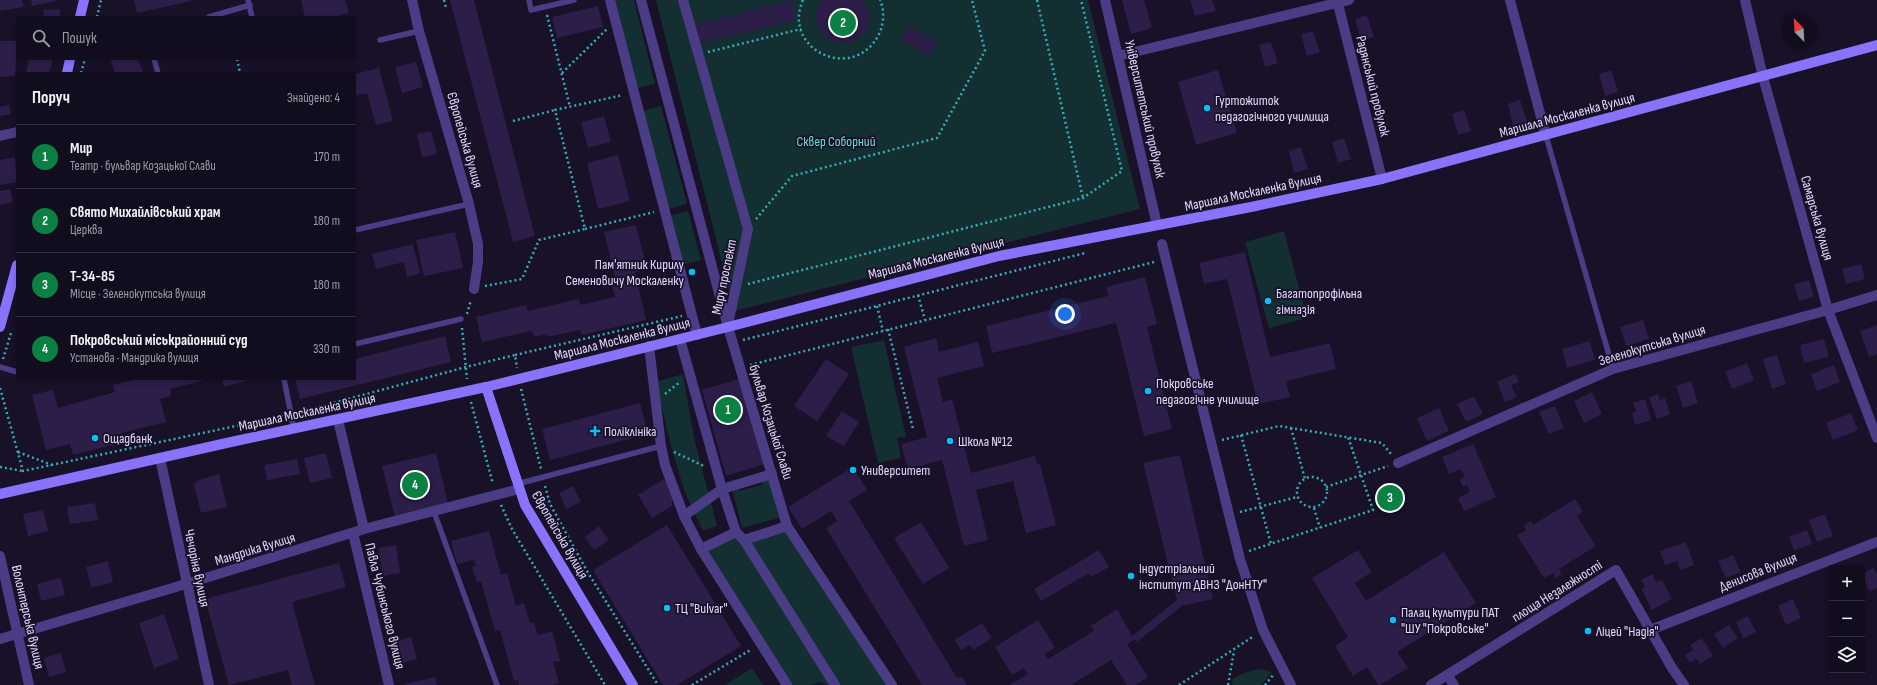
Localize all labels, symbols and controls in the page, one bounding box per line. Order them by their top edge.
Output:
pin: 2 [830,8,856,38]
north arrow [1781,12,1817,48]
search box [16,16,356,60]
icon: search [30,27,52,49]
text: Пошук [62,29,97,48]
street label: Радянський провулок [1352,34,1394,139]
street label: Університетський провулок [1121,38,1169,180]
text: Поруч [32,88,70,108]
street label: Маршала Москаленка вулиця [1497,89,1637,141]
text: Знайдено: 4 [287,90,340,106]
street label: Європейська вулиця [443,90,487,190]
place label: Гуртожиток педагогічного училища [1215,92,1329,125]
marker: Гуртожиток педагогічного училища [1202,103,1212,113]
park label: Сквер Соборний [796,133,876,150]
text: Мир [70,139,93,158]
text: 1 [42,149,48,165]
text: 170 m [314,149,340,165]
text: Театр · бульвар Козацької Слави [70,158,216,174]
street label: Маршала Москаленка вулиця [1183,169,1323,215]
street label: Самарська вулиця [1797,174,1837,262]
text: Свято Михайлівський храм [70,203,221,222]
text: 2 [42,213,48,229]
text: 180 m [314,213,340,229]
text: Церква [70,222,103,238]
street label: Маршала Москаленка вулиця [866,233,1006,283]
street label: Миру проспект [708,238,740,316]
place label: Пам'ятник Кирилу Семеновичу Москаленку [565,256,685,289]
text: Т-34-85 [70,267,115,286]
marker: Пам'ятник Кирилу Семеновичу Москаленку [687,267,697,277]
text: 3 [42,277,48,293]
text: 180 m [314,277,340,293]
place label: Багатопрофільна гімназія [1276,285,1362,318]
text: Місце · Зеленокутська вулиця [70,286,206,302]
marker: Багатопрофільна гімназія [1263,296,1273,306]
your location [1055,304,1075,324]
street label: Маршала Москаленка вулиця [552,314,692,364]
street label: Зеленокутська вулиця [1596,321,1708,369]
text: Покровський міськрайонний суд [70,331,247,350]
text: 4 [42,341,48,357]
text: 330 m [313,341,340,357]
text: Установа · Мандрика вулиця [70,350,198,366]
street label: бульвар Козацької Слави [745,363,797,482]
place label: Покровське педагогічне училище [1156,375,1259,408]
marker: Покровське педагогічне училище [1143,386,1153,396]
street label: Маршала Москаленка вулиця [237,389,377,435]
pin: 1 [715,395,741,425]
place label: Поліклініка [604,423,656,440]
marker: Поліклініка [589,425,601,437]
place label: Ощадбанк [103,430,153,447]
marker: Ощадбанк [90,433,100,443]
place label: Школа №12 [958,433,1013,450]
marker: Школа №12 [945,436,955,446]
place label: Университет [861,462,930,479]
marker: Университет [848,465,858,475]
pin: 4 [402,470,428,500]
pin: 3 [1377,483,1403,513]
street label: Європейська вулиця [528,488,592,582]
street label: Чечоріна вулиця [180,528,214,608]
street label: Мандрика вулиця [213,529,297,569]
street label: Павла Чубинського вулиця [361,541,409,671]
street label: Денисова вулиця [1717,549,1799,595]
street label: площа Незалежності [1509,556,1605,626]
place label: Індустріальний інститут ДВНЗ "ДонНТУ" [1139,560,1267,593]
street label: Волонтерська вулиця [8,563,48,671]
map controls [1829,565,1865,673]
button: + [1829,565,1865,601]
marker: Індустріальний інститут ДВНЗ "ДонНТУ" [1126,571,1136,581]
place label: ТЦ "Bulvar" [675,600,728,617]
button: − [1829,601,1865,637]
marker: ТЦ "Bulvar" [662,603,672,613]
place label: Палац культури ПАТ "ШУ "Покровське" [1401,604,1500,637]
marker: Палац культури ПАТ "ШУ "Покровське" [1388,615,1398,625]
place label: Ліцей "Надія" [1595,623,1659,640]
marker: Ліцей "Надія" [1583,626,1593,636]
button: layers [1829,637,1865,673]

